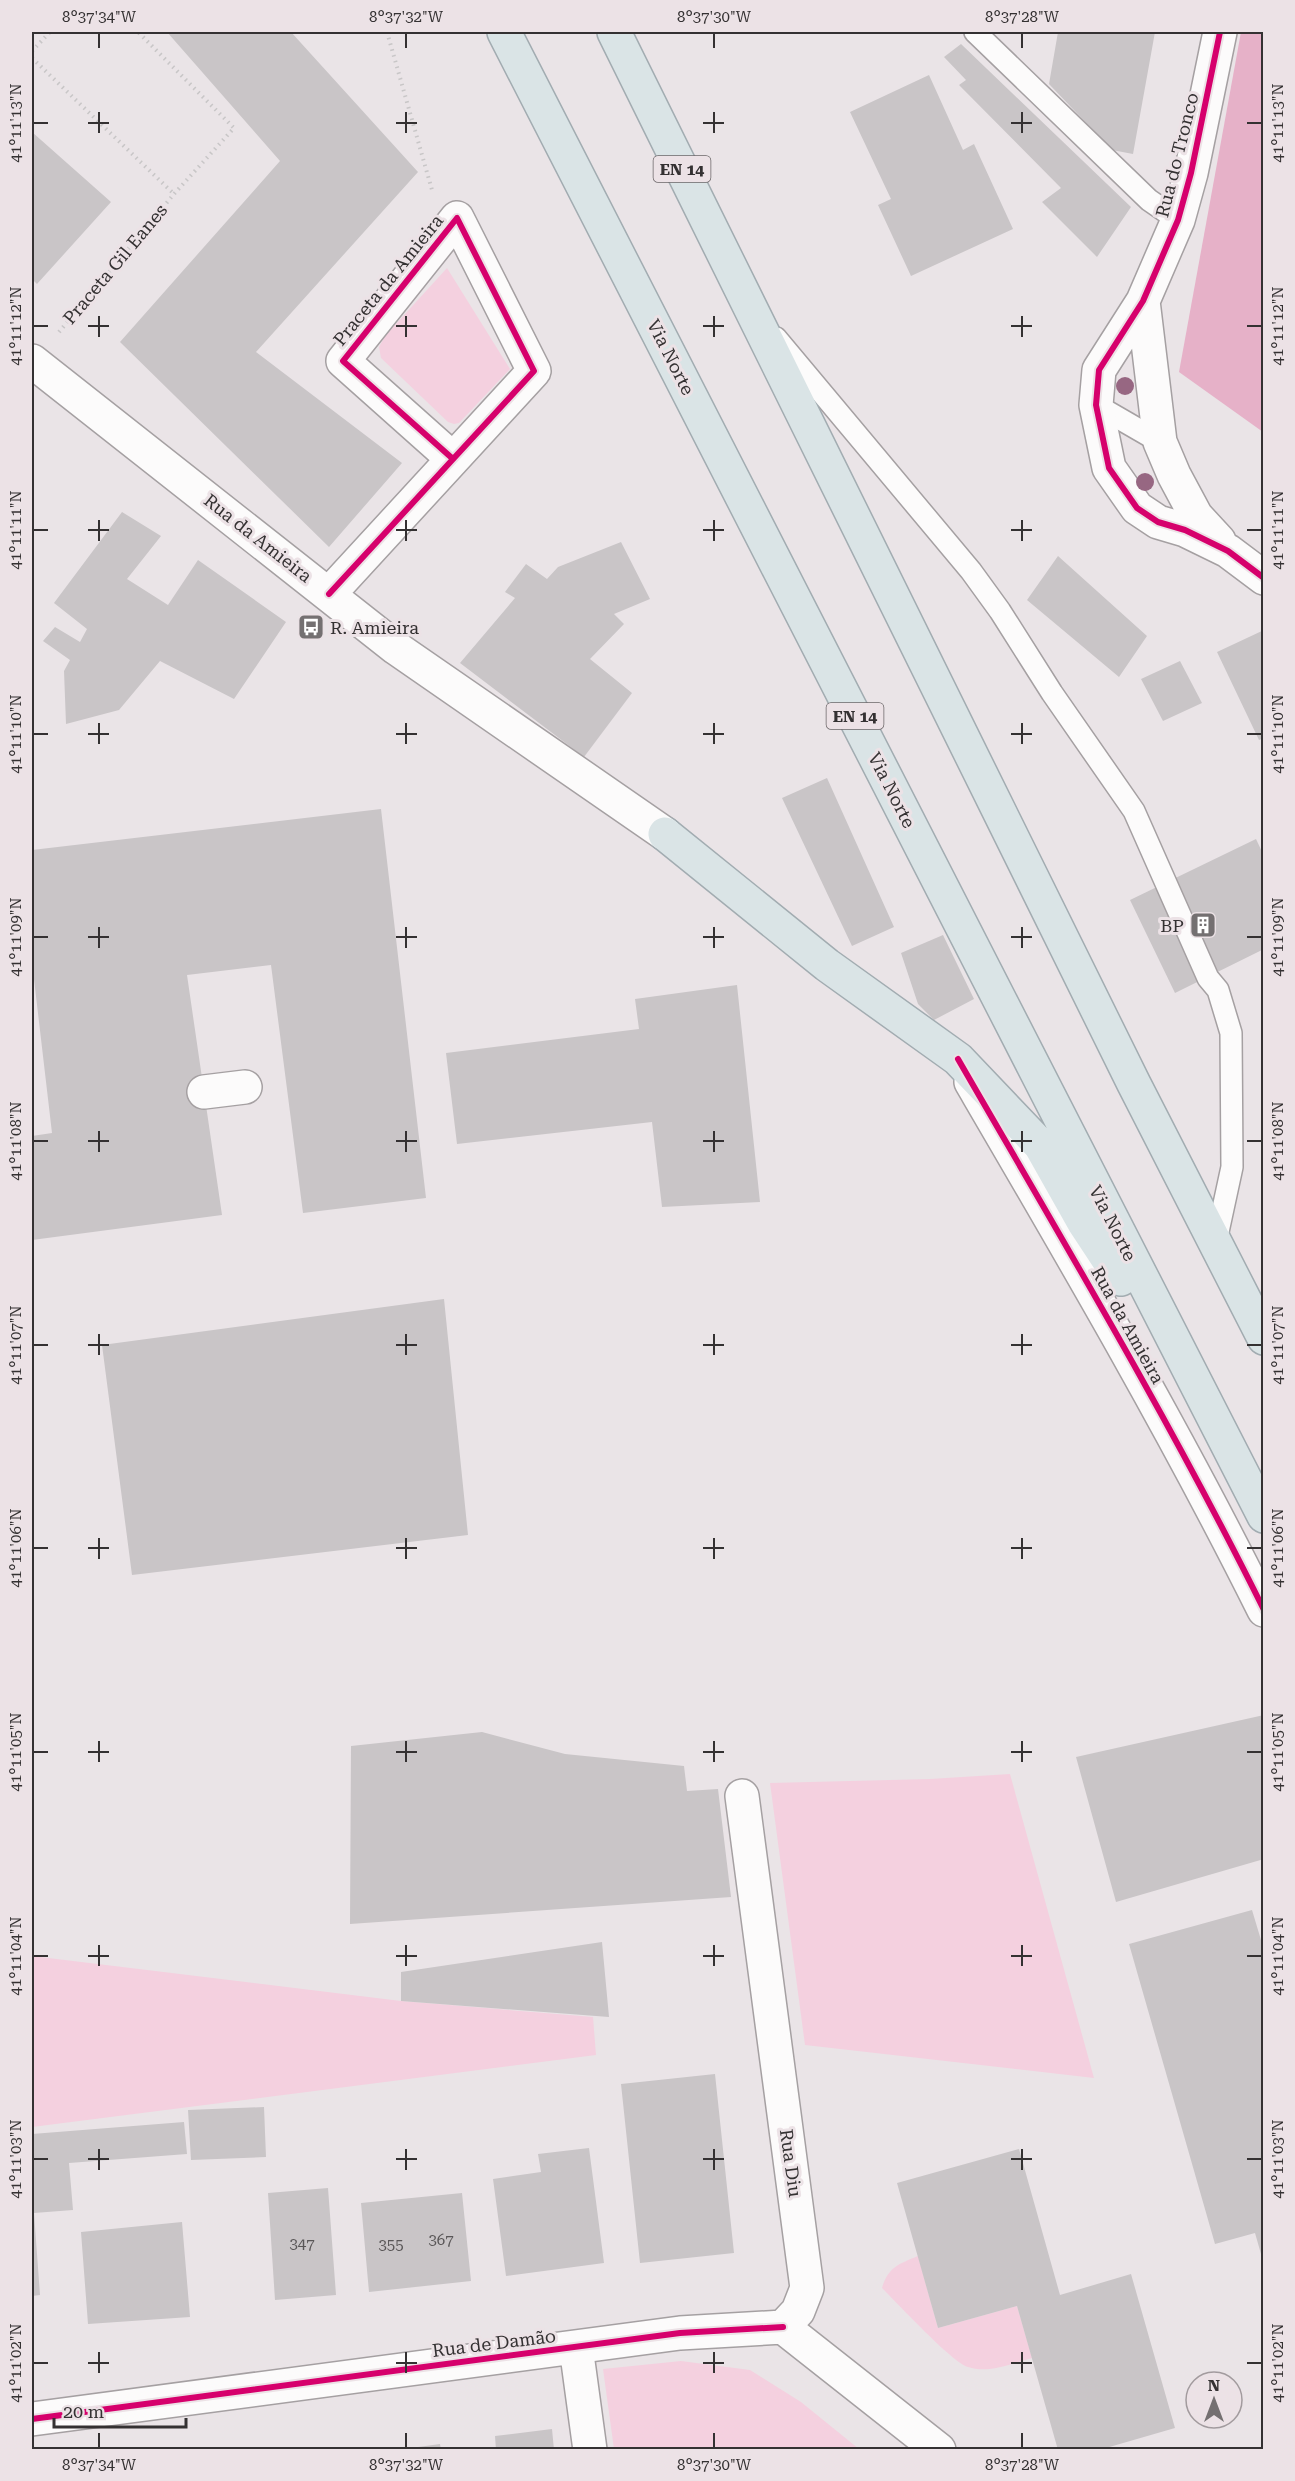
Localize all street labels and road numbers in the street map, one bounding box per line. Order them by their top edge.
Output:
street label: Rua do Tronco [1151,91,1203,219]
road number: EN 14 [654,156,710,182]
street label: Praceta Gil Eanes [59,200,171,328]
street label: Praceta da Amieira [329,210,447,350]
street label: Via Norte [643,316,699,398]
street label: Rua da Amieira [200,489,316,587]
road number: EN 14 [826,703,884,729]
street label: Via Norte [864,749,920,831]
street label: Via Norte [1085,1182,1141,1264]
street label: Rua da Amieira [1087,1263,1169,1388]
street label: Rua Diu [776,2128,806,2198]
street label: Rua de Damão [431,2325,557,2361]

